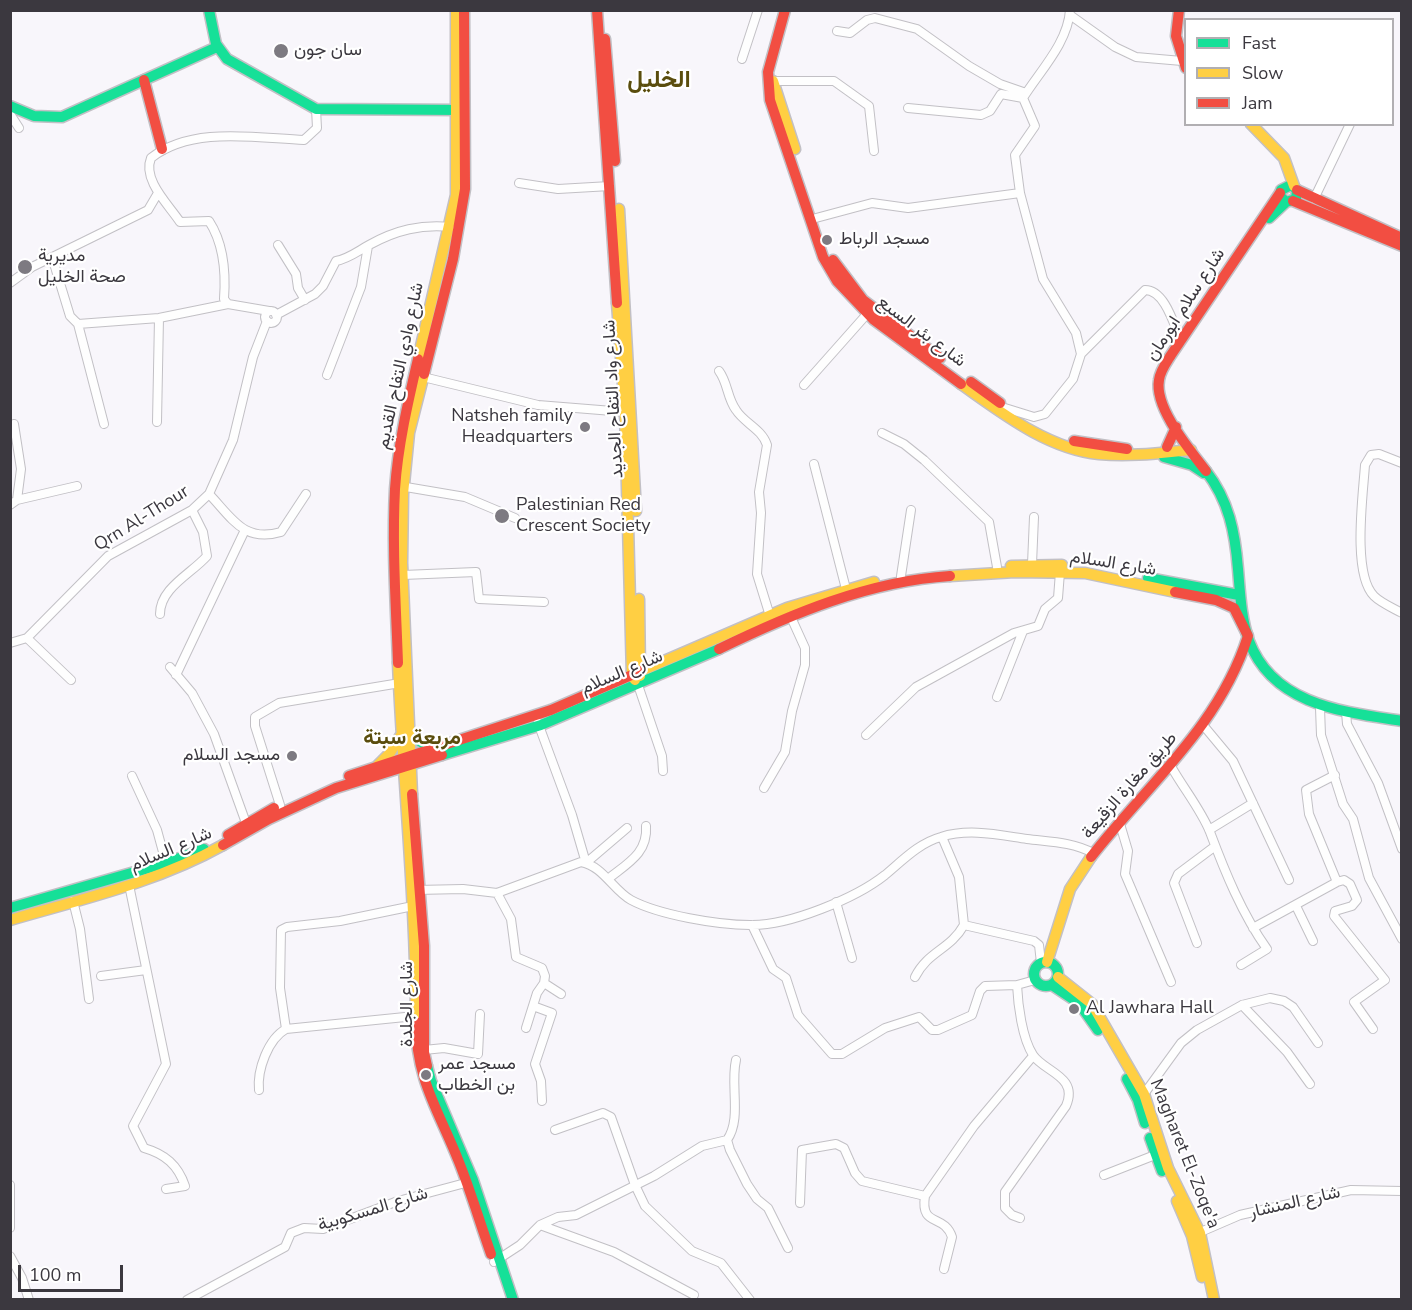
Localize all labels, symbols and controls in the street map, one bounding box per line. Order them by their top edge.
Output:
legend [1184,18,1394,126]
text: Fast [1242,31,1276,55]
place label: سان جون [294,40,362,62]
marker: سان جون [272,42,290,60]
text: Slow [1242,61,1283,85]
district label: الخليل [627,67,691,95]
text: Jam [1242,91,1273,115]
place label: مسجد الرباط [839,229,929,251]
marker: مسجد الرباط [820,233,834,247]
street label: شارع سلام ابورمان [1142,245,1230,365]
place label: مديرية صحة الخليل [38,246,126,288]
marker: مديرية صحة الخليل [16,258,34,276]
street label: شارع وادي التفاح القديم [373,281,429,451]
street label: شارع بئر السبع [872,292,970,372]
street label: شارع واد التفاح الجديد [599,319,629,479]
place label: Natsheh family Headquarters [451,406,573,448]
marker: Natsheh family Headquarters [578,420,592,434]
street label: Qrn Al-Thour [91,481,193,557]
place label: Palestinian Red Crescent Society [516,495,650,538]
marker: Palestinian Red Crescent Society [493,507,511,525]
street label: شارع السلام [1068,547,1158,581]
street label: شارع السلام [578,646,666,700]
district label: مربعة سبتة [363,726,461,752]
street label: طريق مغارة الزقيعة [1078,728,1182,844]
place label: مسجد السلام [183,745,280,767]
marker: مسجد السلام [285,749,299,763]
street label: شارع السلام [127,823,215,877]
street label: شارع الجلدة [397,961,419,1047]
place label: Al Jawhara Hall [1086,998,1214,1020]
marker: Al Jawhara Hall [1067,1002,1081,1016]
place label: مسجد عمر بن الخطاب [438,1054,516,1096]
marker: مسجد عمر بن الخطاب [419,1068,433,1082]
street label: Magharet El-Zoqe'a [1144,1076,1224,1232]
street label: شارع المنشار [1247,1182,1343,1224]
street label: شارع المسكوبية [315,1183,431,1237]
scale bar [21,1253,126,1291]
text: 100 m [29,1263,81,1287]

